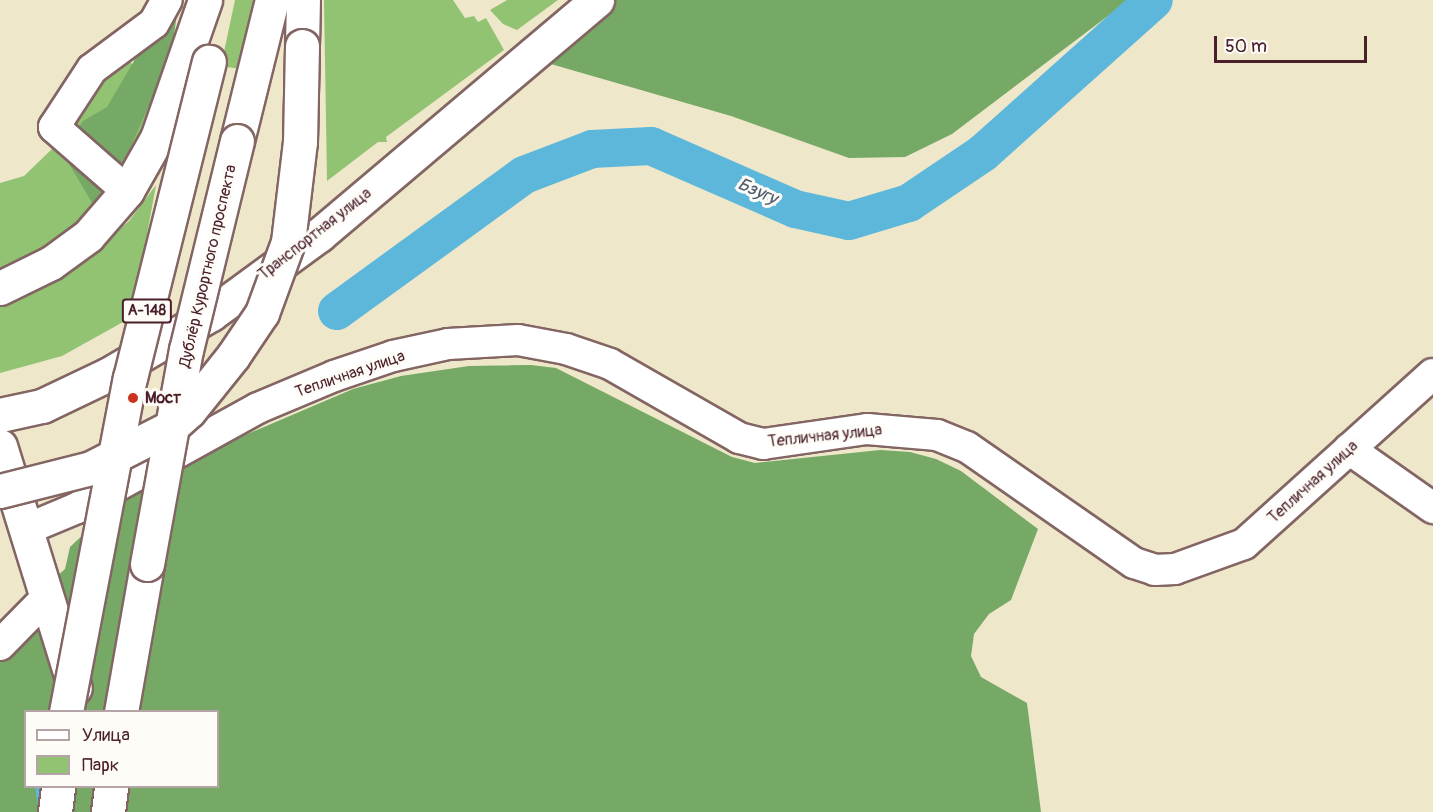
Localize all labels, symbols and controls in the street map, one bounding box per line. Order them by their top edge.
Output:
scale bar [1217,24,1370,62]
text: 50 m [1225,35,1267,58]
street label: Дублёр Курортного проспекта [175,163,241,369]
water label: Бзугу [734,174,780,210]
street label: Транспортная улица [255,184,375,284]
road number: А-148 [122,299,172,323]
street label: Тепличная улица [293,346,407,402]
place label: Мост [145,388,181,408]
marker: Мост [126,391,140,405]
street label: Тепличная улица [767,420,883,452]
street label: Тепличная улица [1264,436,1362,528]
legend [24,710,219,788]
text: Улица [82,724,130,747]
text: Парк [82,754,119,777]

